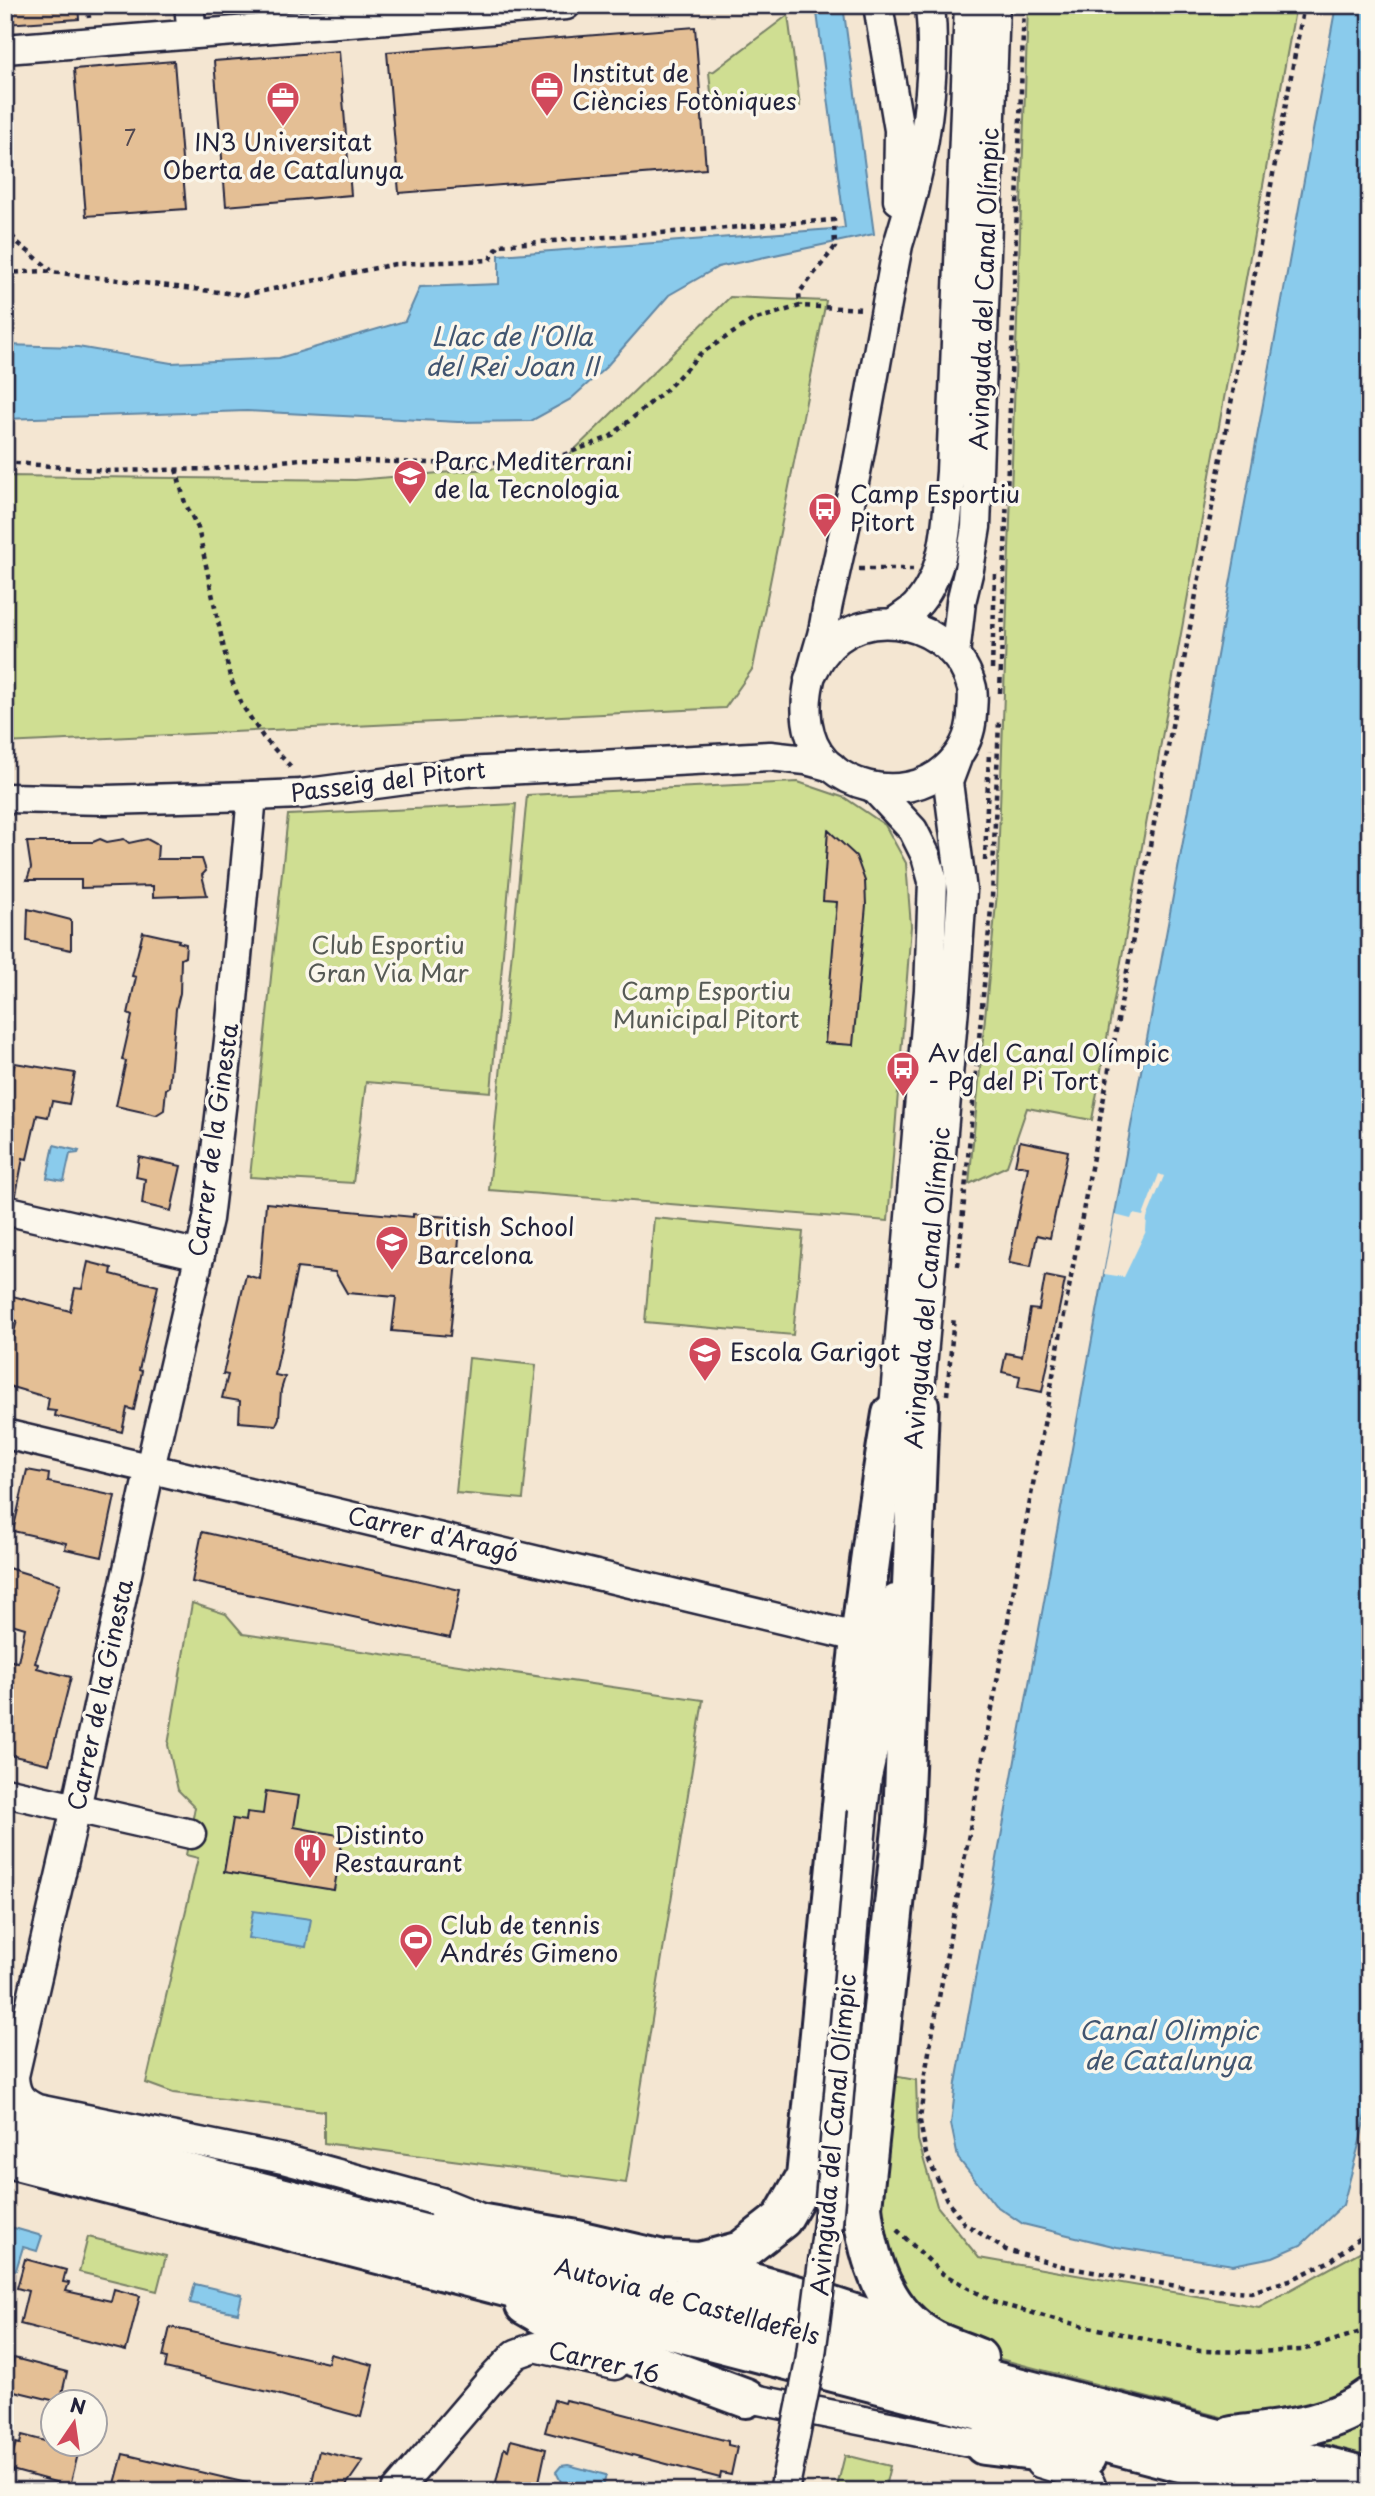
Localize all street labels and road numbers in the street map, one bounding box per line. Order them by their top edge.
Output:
street label: Avinguda del Canal Olímpic [959,127,1007,451]
street label: Passeig del Pitort [288,750,487,810]
street label: Carrer de la Ginesta [178,1020,246,1259]
street label: Avinguda del Canal Olímpic [894,1125,958,1450]
street label: Carrer d'Aragó [345,1496,522,1570]
street label: Carrer de la Ginesta [57,1575,141,1814]
street label: Avinguda del Canal Olímpic [800,1972,864,2297]
street label: Autovia de Castelldefels [551,2247,824,2353]
street label: Carrer 16 [545,2331,664,2391]

